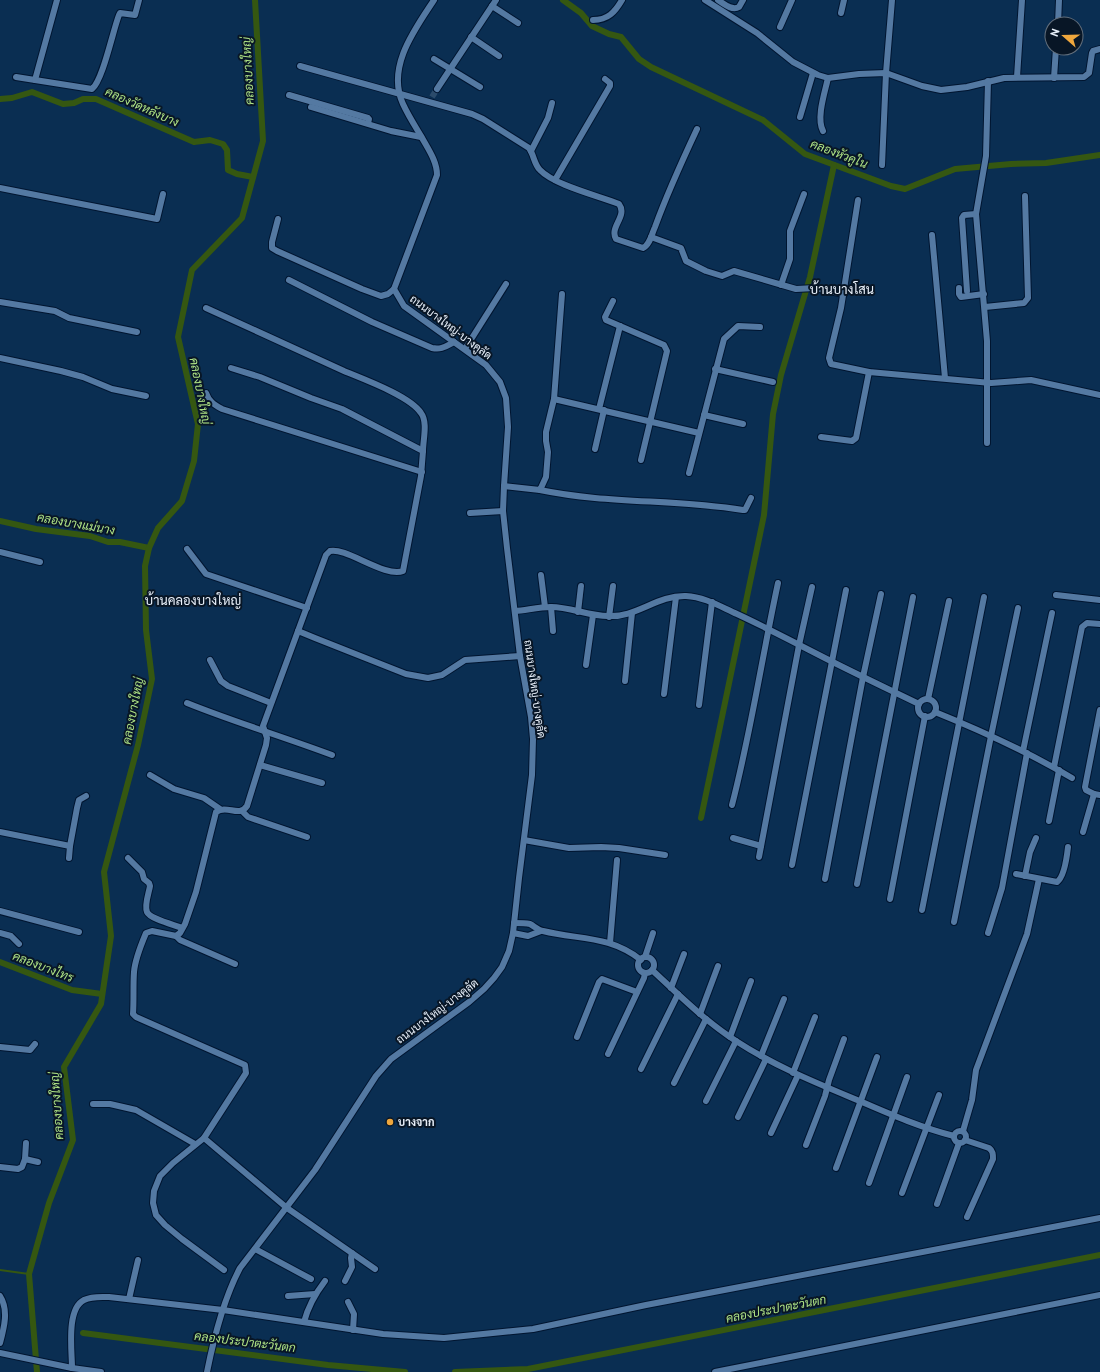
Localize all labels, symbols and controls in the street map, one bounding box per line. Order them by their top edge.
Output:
north arrow [1044,16,1084,56]
text: N [1047,27,1062,38]
water label: คลองบางใหญ่ [238,36,257,105]
water label: คลองวัดหลังบาง [103,84,182,130]
water label: คลองหัวคูใน [808,136,870,172]
district label: บ้านบางโสน [810,280,874,298]
street label: ถนนบางใหญ่-บางคูลัด [407,291,495,363]
water label: คลองบางใหญ่ [187,356,215,427]
water label: คลองบางแม่นาง [36,509,117,538]
district label: บ้านคลองบางใหญ่ [145,591,241,609]
street label: ถนนบางใหญ่-บางคูลัด [520,639,550,739]
water label: คลองบางใหญ่ [119,675,147,746]
water label: คลองบางไทร [11,948,77,985]
street label: ถนนบางใหญ่-บางคูลัด [393,975,481,1047]
water label: คลองบางใหญ่ [47,1071,66,1140]
place label: บางจาก [398,1115,435,1129]
marker: บางจาก [385,1117,395,1127]
water label: คลองประปาตะวันตก [724,1291,828,1326]
water label: คลองประปาตะวันตก [193,1328,297,1355]

